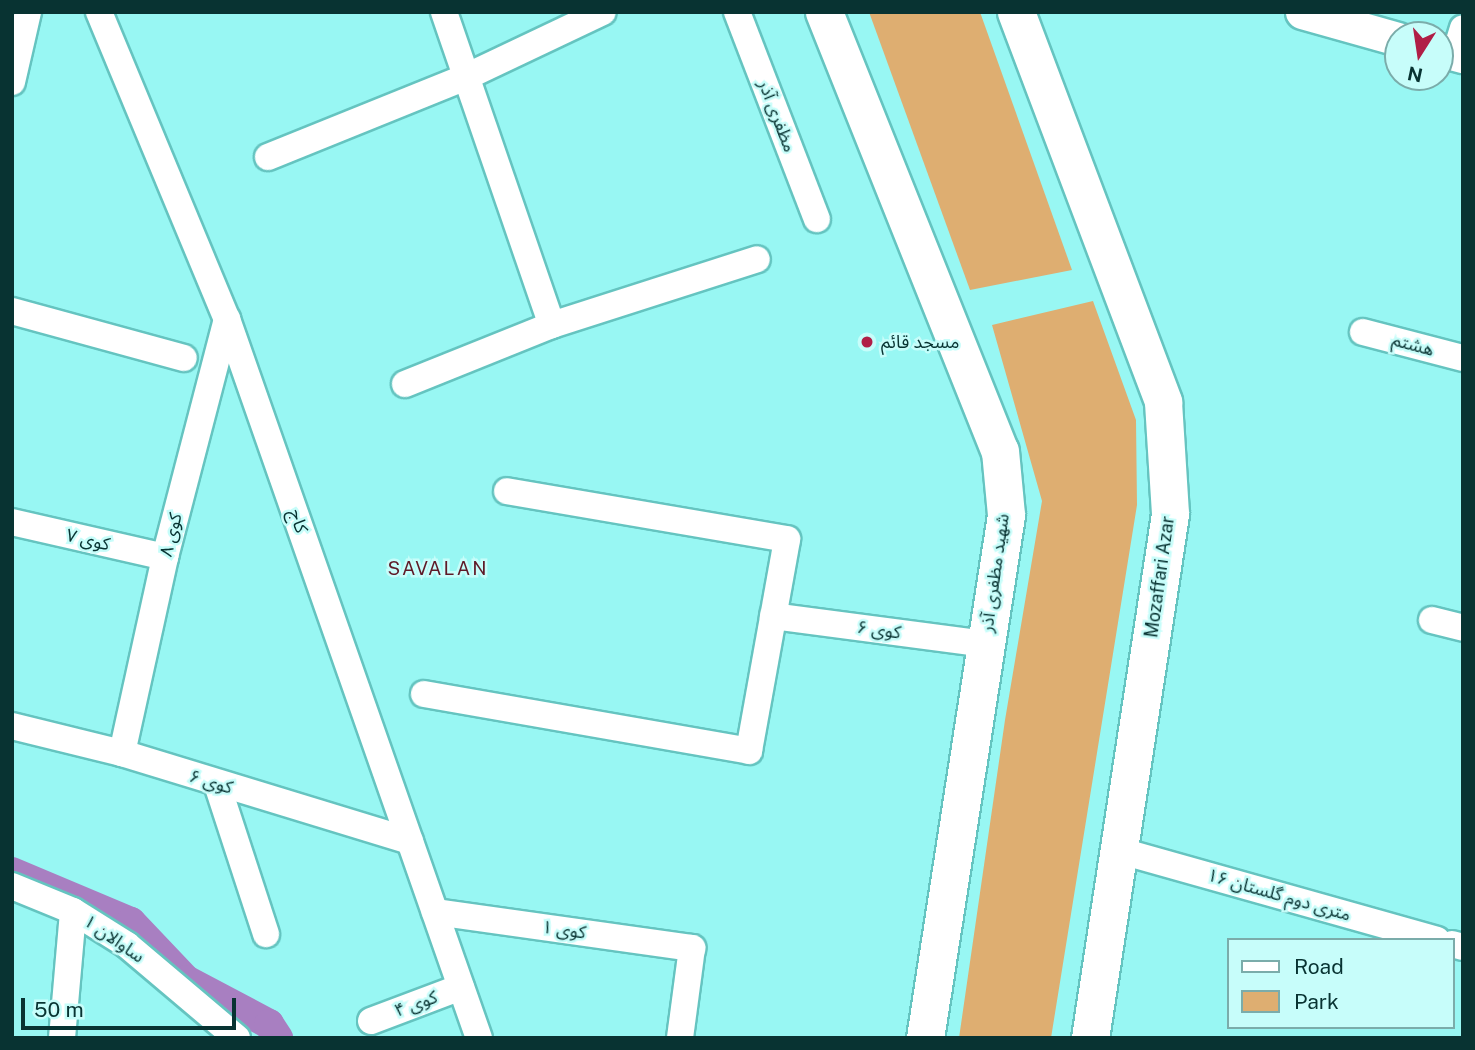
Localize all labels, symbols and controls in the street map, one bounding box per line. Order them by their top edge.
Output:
north arrow [1384,21,1454,91]
text: N [1406,62,1425,87]
street label: مظفری آذر [753,77,801,155]
street label: هشتم [1390,329,1436,361]
place label: مسجد قائم [881,331,959,353]
marker: مسجد قائم [859,334,875,350]
street label: کاج [284,506,312,536]
street label: کوی ۸ [155,511,187,559]
street label: شهید مظفری آذر [976,512,1014,634]
street label: Mozaffari Azar [1141,515,1179,639]
street label: کوی ۷ [64,524,112,556]
district label: SAVALAN [388,558,488,580]
street label: کوی ۶ [856,616,902,644]
street label: کوی ۶ [187,765,235,799]
street label: ۱۶ متری دوم گلستان [1205,864,1353,926]
street label: ساوالان ۱ [79,910,149,968]
street label: کوی ۱ [541,916,587,944]
legend [1226,938,1454,1029]
text: Road [1294,954,1344,979]
scale bar [24,984,240,1028]
street label: کوی ۴ [392,986,440,1022]
text: Park [1294,989,1339,1014]
text: 50 m [34,997,84,1022]

